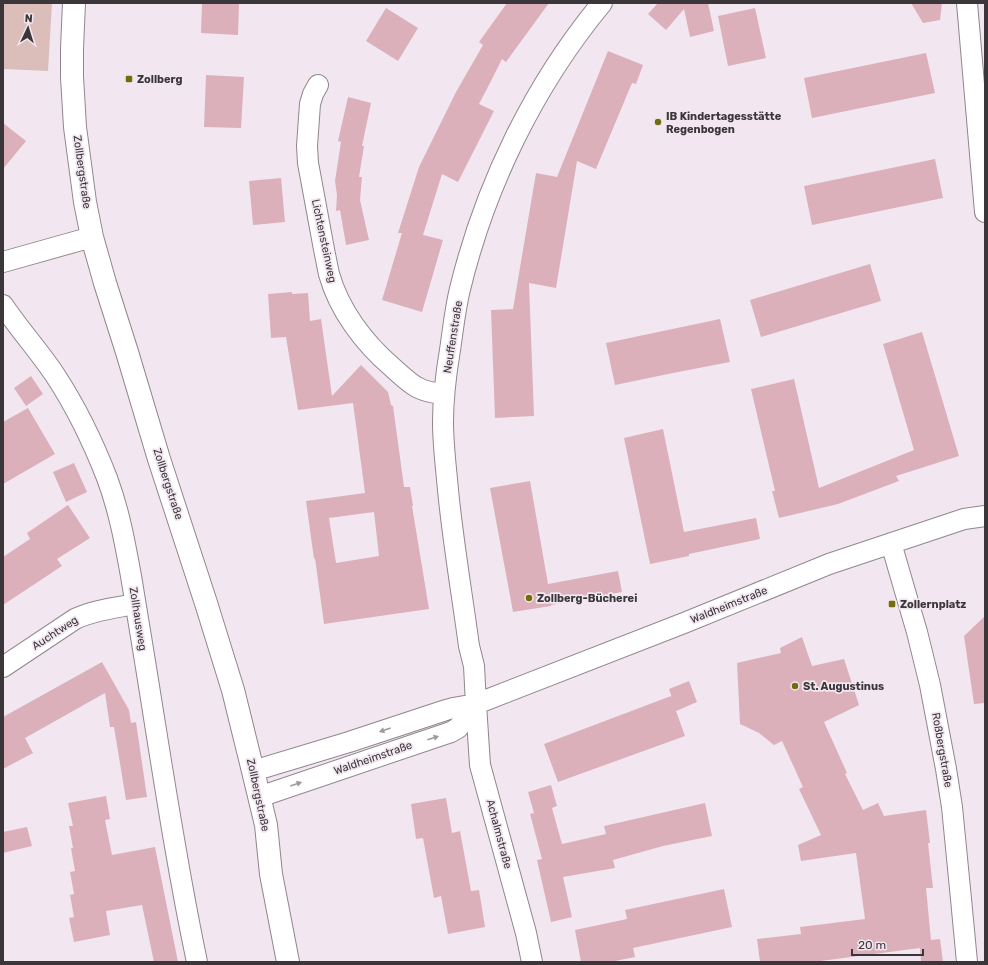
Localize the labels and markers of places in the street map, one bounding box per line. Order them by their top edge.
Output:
place label: Zollberg [137,73,182,86]
marker: Zollberg [124,74,134,84]
place label: IB Kindertagesstätte Regenbogen [666,110,782,136]
marker: IB Kindertagesstätte Regenbogen [653,117,663,127]
place label: Zollberg-Bücherei [537,592,637,605]
marker: Zollberg-Bücherei [524,593,534,603]
place label: Zollernplatz [900,598,966,611]
marker: Zollernplatz [887,599,897,609]
place label: St. Augustinus [803,680,884,693]
marker: St. Augustinus [790,681,800,691]

